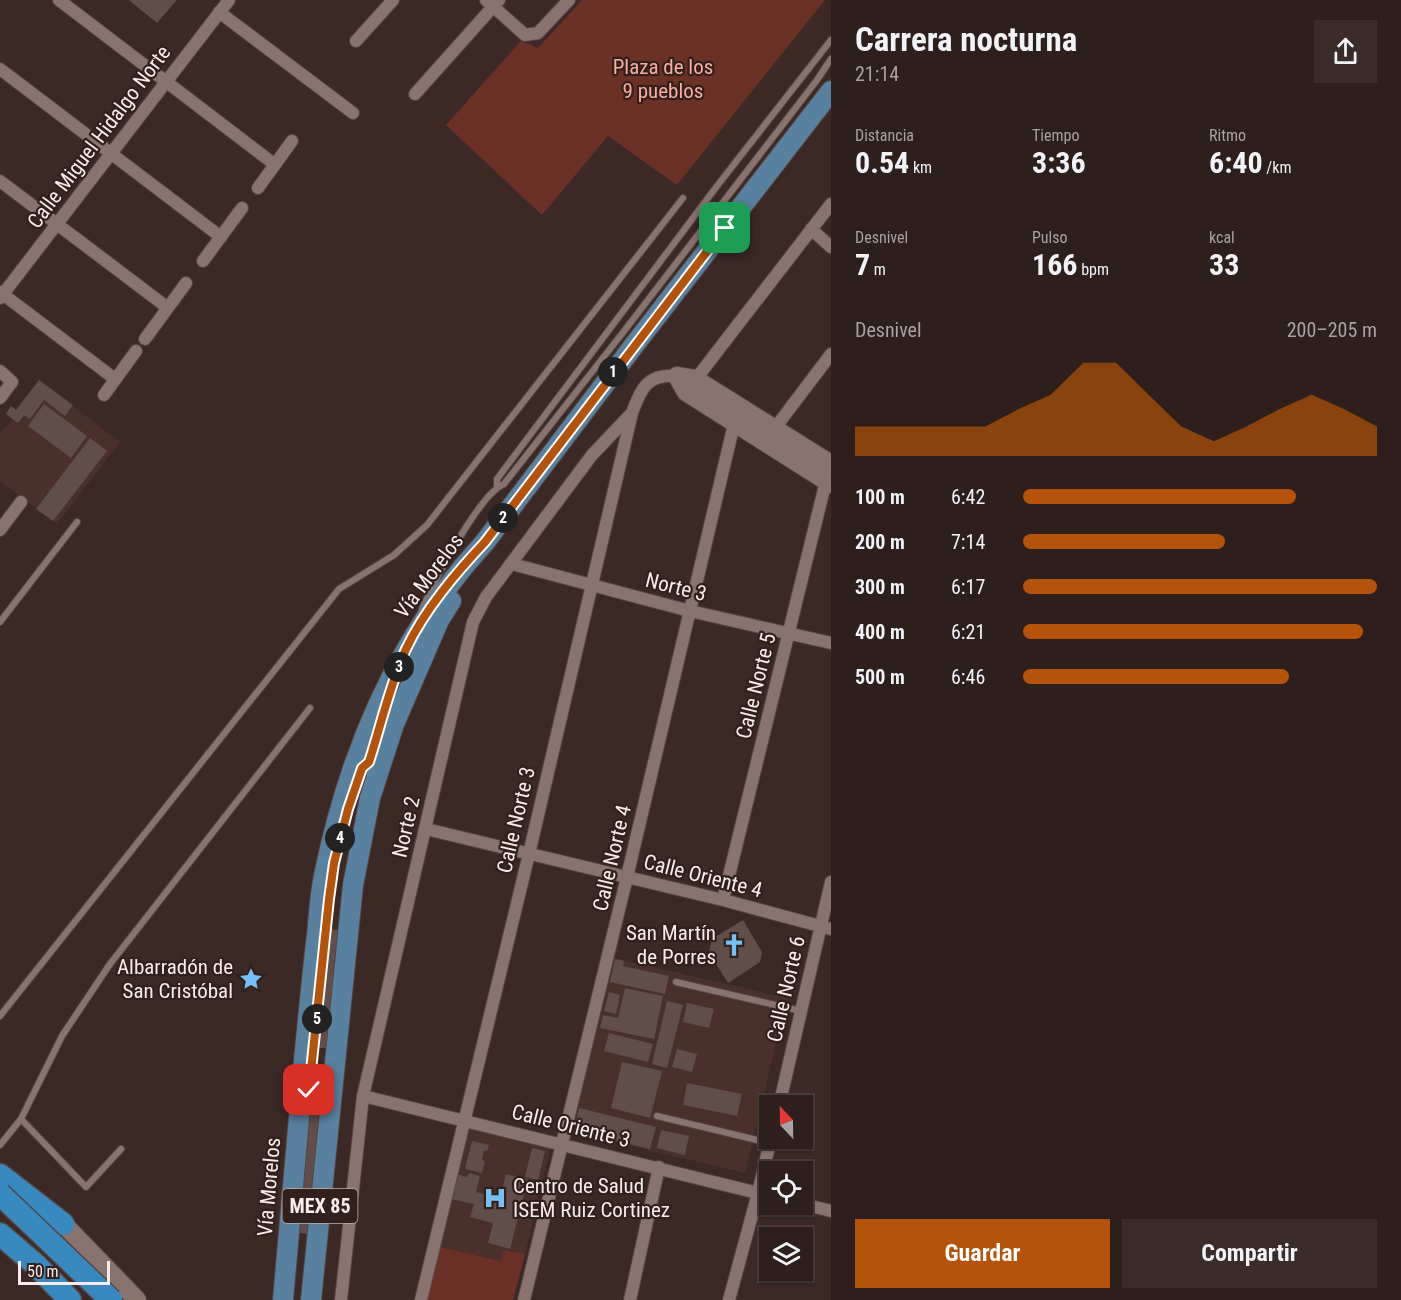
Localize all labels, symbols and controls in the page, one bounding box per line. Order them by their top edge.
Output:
text: Carrera nocturna [855,20,1077,59]
button: share [1314,20,1377,83]
street label: Calle Miguel Hidalgo Norte [23,41,176,233]
park label: Plaza de los 9 pueblos [613,55,713,103]
text: 21:14 [855,62,899,86]
text: Distancia [855,126,914,145]
text: Tiempo [1032,126,1079,145]
text: Ritmo [1209,126,1246,145]
text: 0.54 [855,145,909,180]
text: 3:36 [1032,145,1086,180]
text: 6:40 [1209,145,1263,180]
text: km [909,158,932,177]
text: /km [1263,158,1292,177]
pin [699,202,750,253]
icon: arrive [708,211,741,244]
text: Desnivel [855,228,908,247]
text: Pulso [1032,228,1068,247]
text: kcal [1209,228,1235,247]
text: 7 [855,247,870,282]
text: 166 [1032,247,1077,282]
text: 33 [1209,247,1239,282]
text: m [870,260,886,279]
text: bpm [1077,260,1109,279]
text: Desnivel [855,318,922,342]
text: 200–205 m [1287,318,1377,342]
pin: 1 [598,357,628,387]
text: 1 [609,362,617,381]
text: 100 m [855,485,905,509]
text: 6:42 [951,485,985,509]
pin: 2 [488,503,518,533]
text: 2 [499,508,507,527]
street label: Vía Morelos [390,529,468,623]
text: 200 m [855,530,905,554]
text: 7:14 [951,530,985,554]
street label: Norte 3 [643,568,709,606]
text: 300 m [855,575,905,599]
text: 6:17 [951,575,985,599]
text: 400 m [855,620,905,644]
text: 6:21 [951,620,985,644]
street label: Calle Norte 5 [731,631,781,741]
pin: 3 [384,652,414,682]
text: 3 [395,657,403,676]
text: 500 m [855,665,905,689]
text: 6:46 [951,665,985,689]
street label: Calle Norte 3 [492,765,540,875]
street label: Norte 2 [387,794,425,860]
street label: Calle Norte 4 [588,803,636,913]
pin: 4 [325,823,355,853]
text: 4 [336,828,344,847]
street label: Calle Oriente 4 [641,850,765,902]
place label: San Martín de Porres [626,921,716,969]
church icon: San Martín de Porres [721,932,747,958]
street label: Calle Norte 6 [762,934,810,1044]
place label: Albarradón de San Cristóbal [117,955,233,1003]
place icon: Albarradón de San Cristóbal [238,966,264,992]
pin: 5 [302,1004,332,1034]
text: 5 [313,1009,321,1028]
pin [283,1064,334,1115]
icon: check [292,1073,325,1106]
north arrow [759,1095,813,1149]
map controls [759,1095,813,1281]
street label: Calle Oriente 3 [509,1100,633,1152]
street label: Vía Morelos [253,1137,285,1237]
button: locate [759,1161,813,1215]
place label: Centro de Salud ISEM Ruiz Cortinez [513,1174,670,1222]
hospital icon: Centro de Salud ISEM Ruiz Cortinez [482,1185,508,1211]
road number: MEX 85 [282,1189,358,1223]
button: Guardar [855,1219,1110,1288]
button: Compartir [1122,1219,1377,1288]
button: layers [759,1227,813,1281]
scale bar [18,1258,110,1286]
text: 50 m [27,1262,59,1281]

